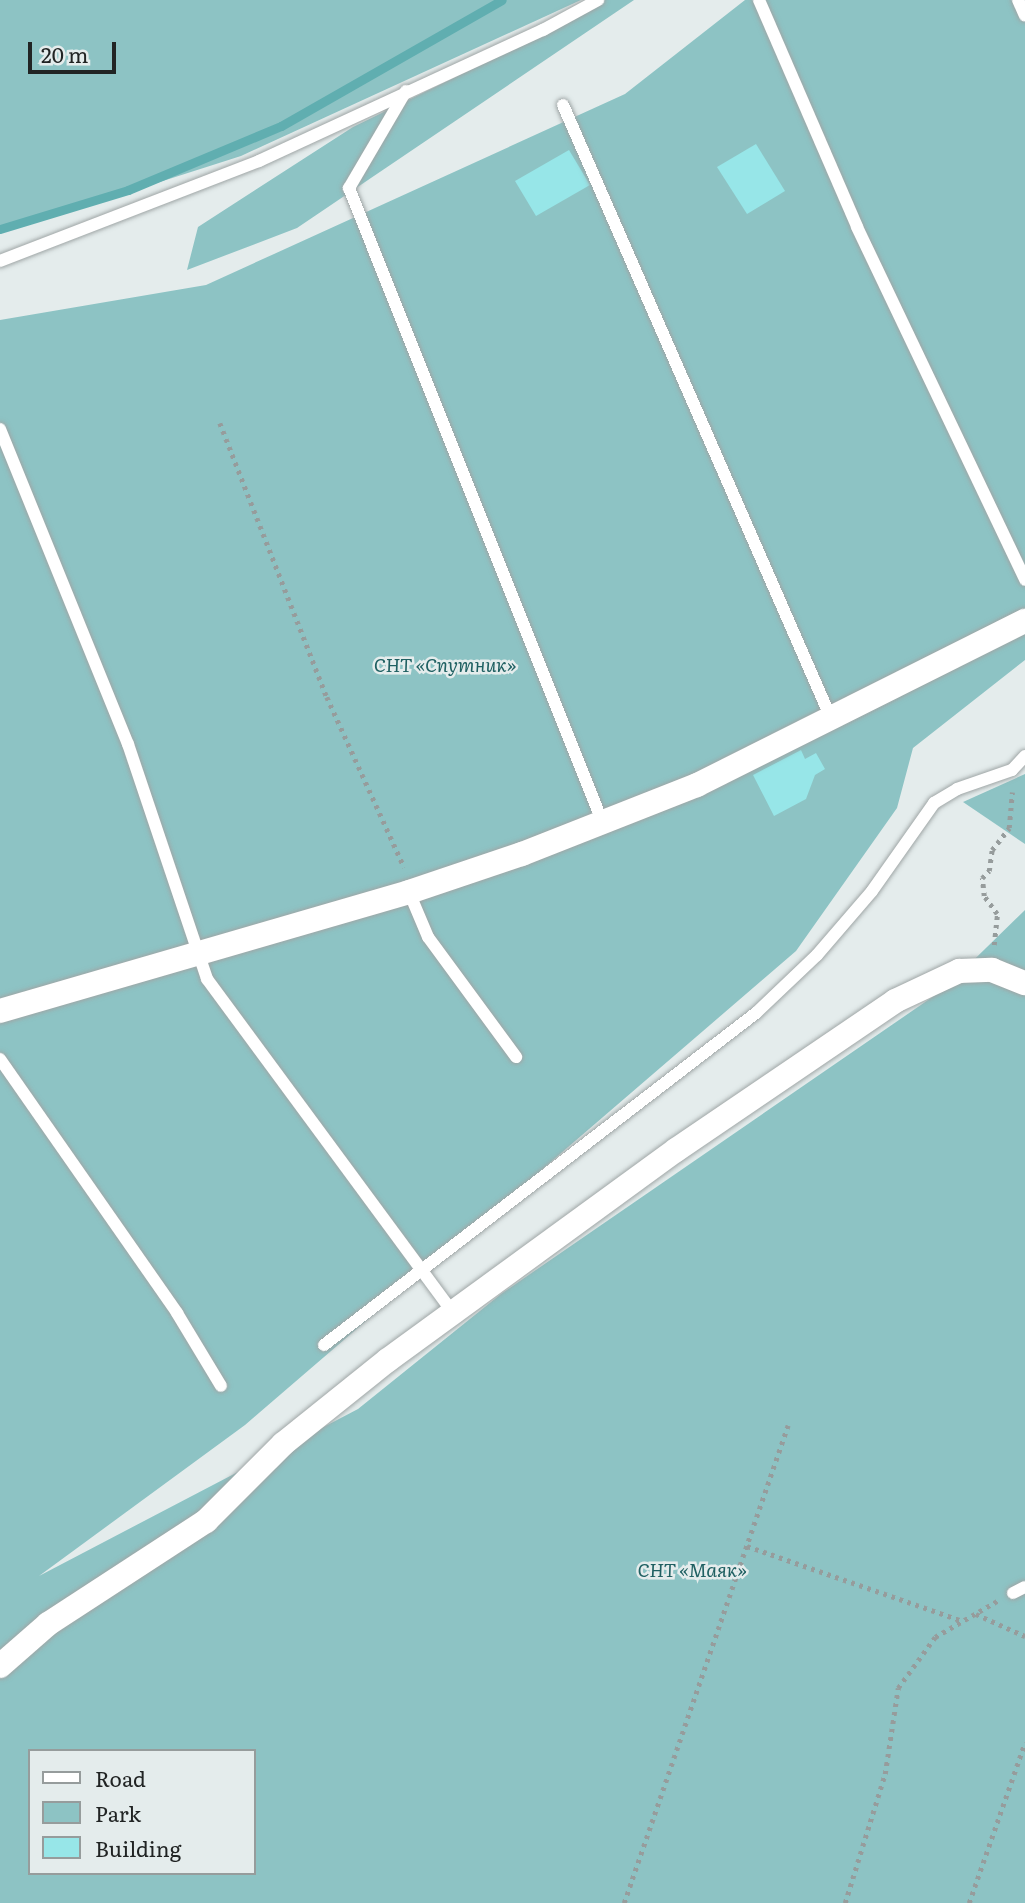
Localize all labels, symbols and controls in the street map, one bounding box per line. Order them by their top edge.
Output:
scale bar [32,28,119,72]
text: 20 m [41,38,88,69]
park label: СНТ «Спутник» [374,654,516,676]
park label: СНТ «Маяк» [637,1559,747,1581]
legend [28,1749,256,1875]
text: Road [95,1762,146,1793]
text: Park [95,1797,141,1828]
text: Building [95,1832,181,1863]

